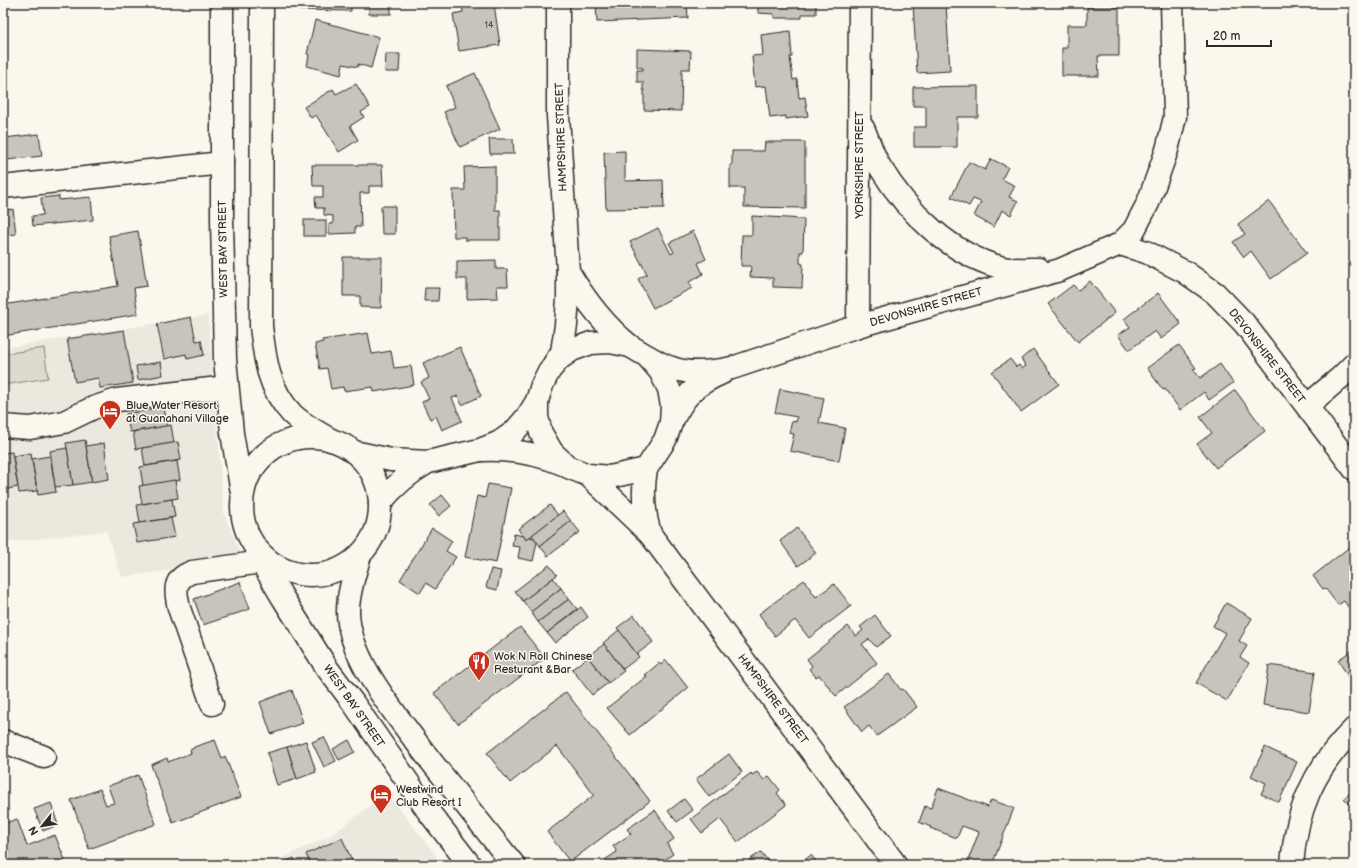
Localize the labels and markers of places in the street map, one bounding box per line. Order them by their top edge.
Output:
hotel icon: Blue Water Resort at Guanahani Village [97,398,123,431]
place label: Blue Water Resort at Guanahani Village [126,399,229,425]
restaurant icon: Wok N Roll Chinese Resturant &Bar [466,649,492,682]
place label: Wok N Roll Chinese Resturant &Bar [494,650,593,676]
hotel icon: Westwind Club Resort I [368,782,394,815]
place label: Westwind Club Resort I [396,783,462,809]

